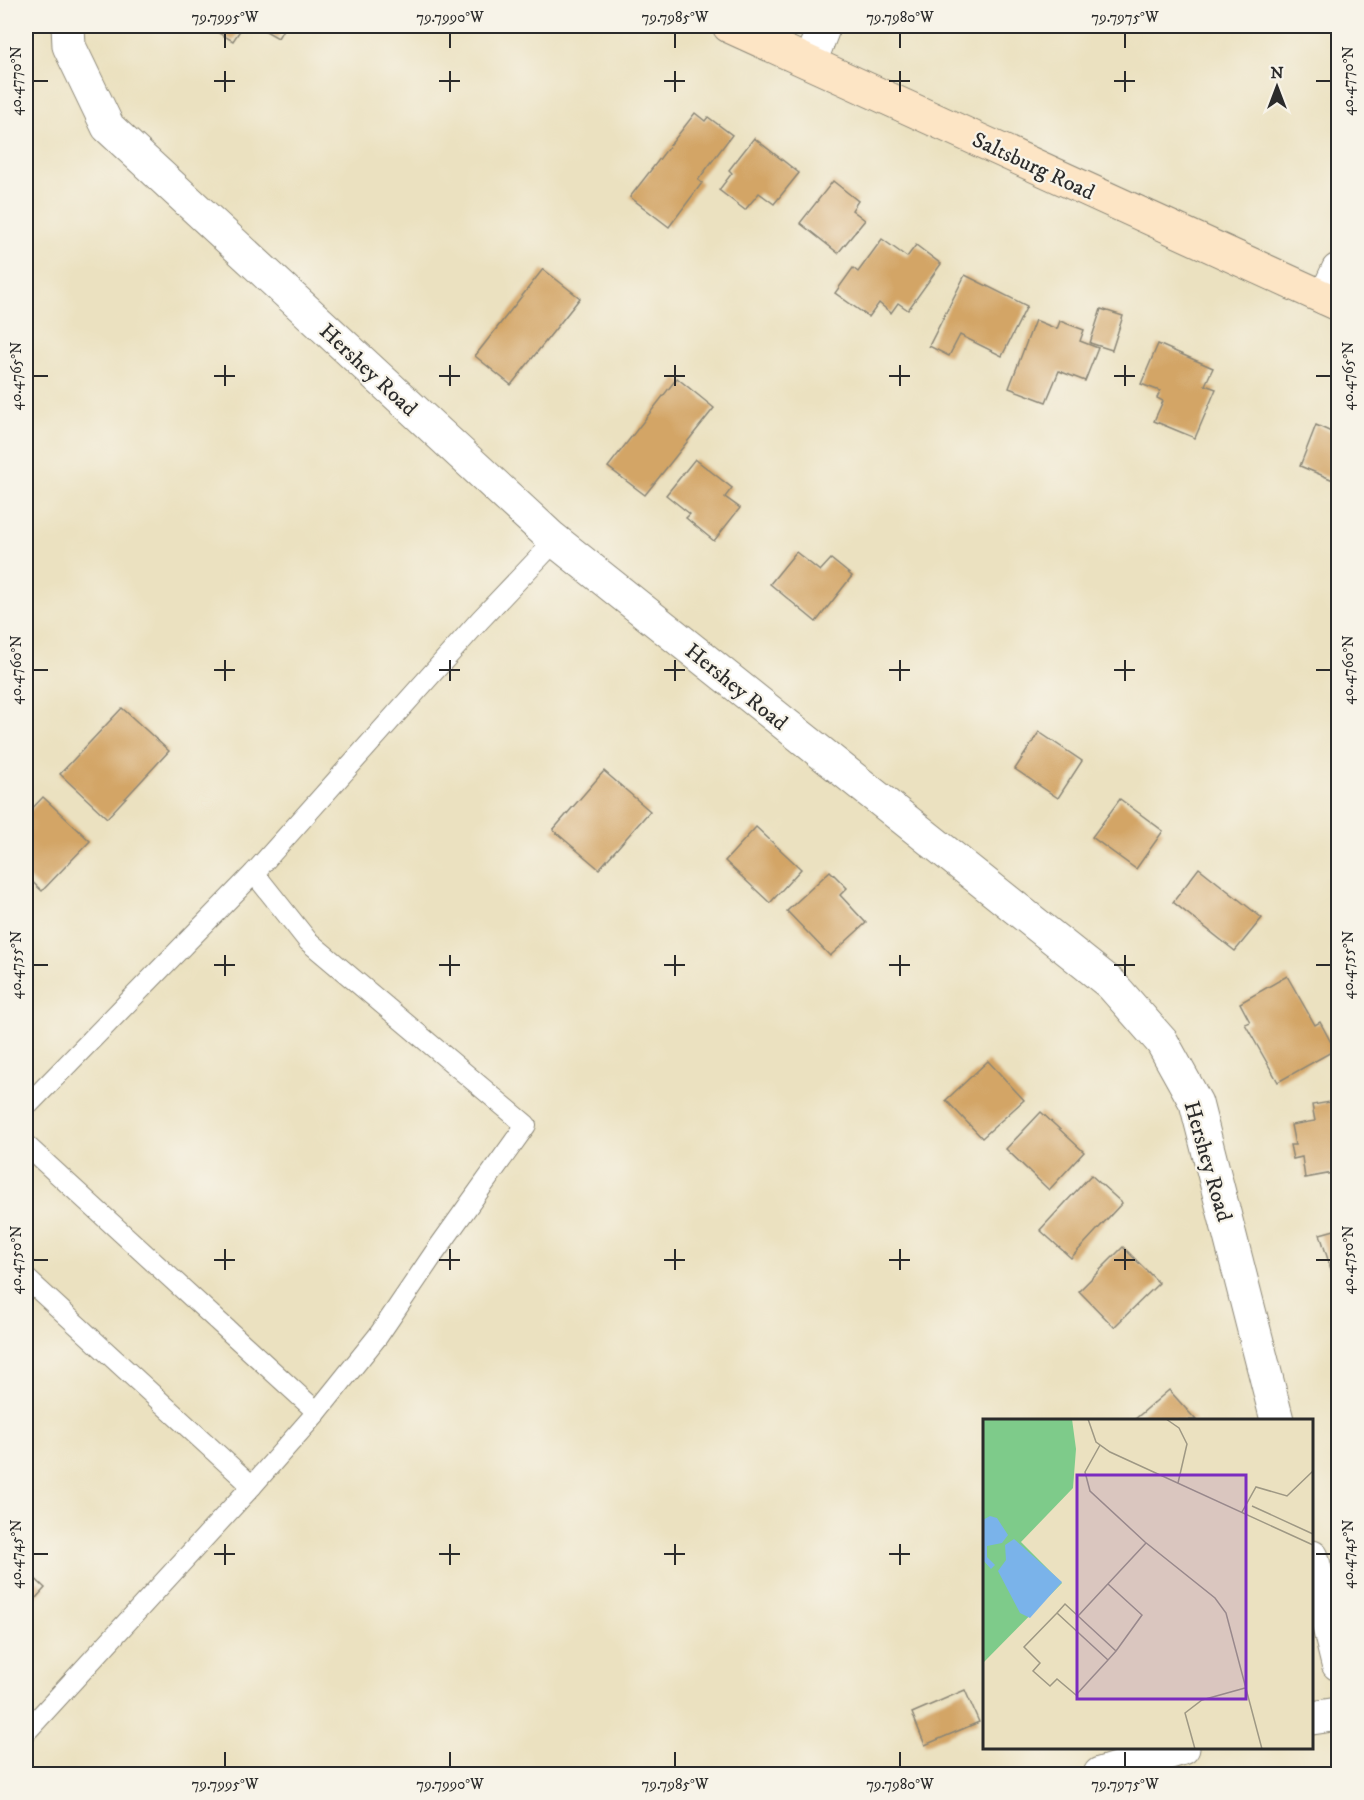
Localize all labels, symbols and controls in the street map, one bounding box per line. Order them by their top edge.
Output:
text: 79.7995°W [192,8,259,27]
text: 79.7990°W [416,8,484,27]
text: 79.7985°W [642,8,709,27]
text: 79.7980°W [866,8,934,27]
text: 79.7975°W [1091,8,1159,27]
text: 40.4770°N [7,46,26,116]
text: 40.4770°N [1339,46,1358,116]
north arrow [1247,57,1307,117]
text: N [1270,63,1284,83]
street label: Saltsburg Road [968,126,1099,206]
street label: Hershey Road [313,318,423,422]
text: 40.4765°N [7,342,26,410]
text: 40.4765°N [1339,342,1358,410]
text: 40.4760°N [7,635,26,705]
text: 40.4760°N [1339,635,1358,705]
street label: Hershey Road [679,638,793,737]
text: 40.4755°N [7,931,26,999]
text: 40.4755°N [1339,931,1358,999]
street label: Hershey Road [1177,1098,1238,1225]
text: 40.4750°N [7,1225,26,1295]
text: 40.4750°N [1339,1225,1358,1295]
inset map [983,1419,1313,1749]
text: 40.4745°N [7,1519,26,1589]
text: 40.4745°N [1339,1519,1358,1589]
text: 79.7995°W [192,1775,259,1794]
text: 79.7990°W [416,1775,484,1794]
text: 79.7985°W [642,1775,709,1794]
text: 79.7980°W [866,1775,934,1794]
text: 79.7975°W [1091,1775,1159,1794]

